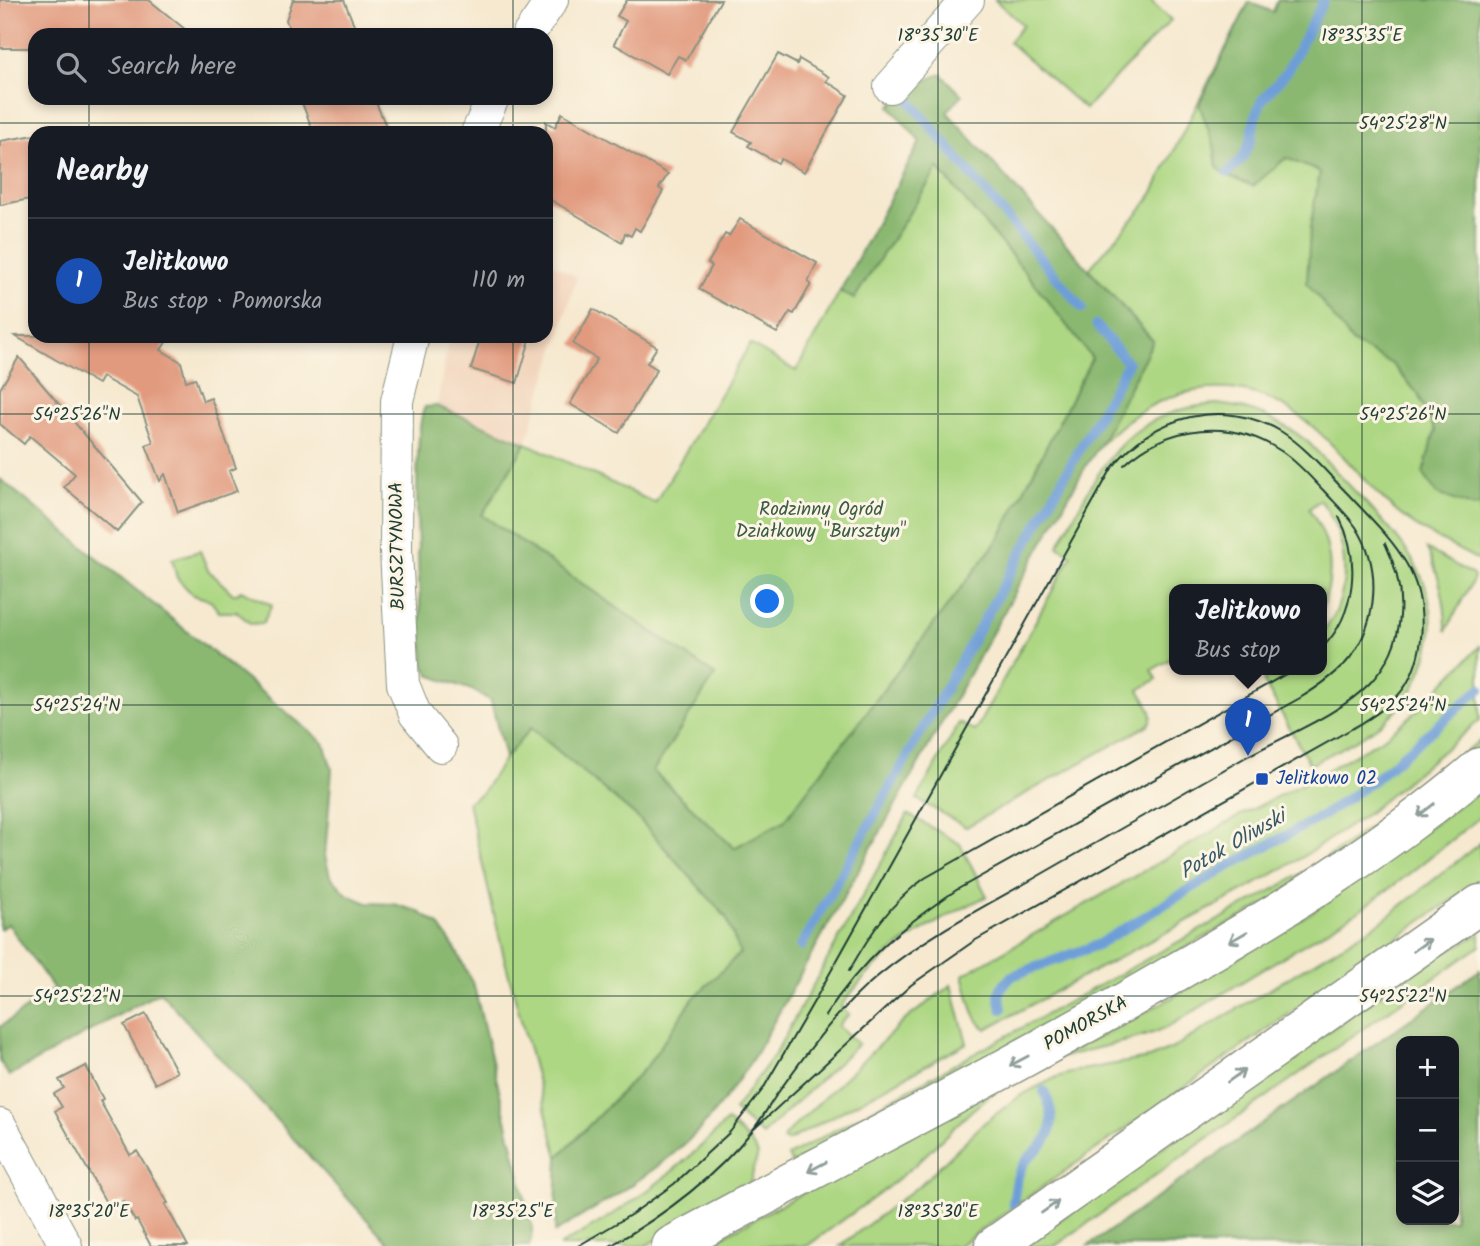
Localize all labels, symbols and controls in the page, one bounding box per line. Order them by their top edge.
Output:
text: 18°35'30"E [898,22,979,51]
text: 18°35'35"E [1321,22,1403,51]
search box [28,28,553,105]
text: Search here [108,46,236,88]
icon: search [52,48,90,86]
text: 54°25'28"N [1359,110,1447,139]
text: Nearby [56,148,148,196]
text: Jelitkowo [123,242,229,284]
text: 1 [76,263,82,299]
text: 110 m [472,263,525,299]
text: Bus stop · Pomorska [123,284,322,320]
text: 54°25'26"N [33,401,121,430]
text: 54°25'26"N [1359,401,1447,430]
street label: BURSZTYNOWA [382,482,414,610]
park label: Rodzinny Ogród Działkowy "Bursztyn" [736,495,906,547]
your location [750,584,784,618]
popup [1169,584,1327,675]
text: Jelitkowo [1195,591,1301,633]
text: Bus stop [1195,633,1280,669]
text: 54°25'24"N [34,692,120,721]
text: 54°25'24"N [1360,692,1446,721]
pin: 1 [1225,698,1271,756]
place label: Jelitkowo 02 [1276,764,1377,794]
marker: Jelitkowo 02 [1254,771,1270,787]
water label: Potok Oliwski [1174,799,1296,889]
one-way arrow [1418,802,1436,817]
one-way arrow [1228,931,1249,944]
one-way arrow [1412,938,1431,952]
text: 54°25'22"N [33,983,121,1012]
text: 54°25'22"N [1359,983,1447,1012]
street label: POMORSKA [1038,988,1134,1060]
map controls [1396,1036,1459,1225]
button: + [1396,1036,1459,1099]
one-way arrow [1009,1055,1030,1068]
one-way arrow [1226,1069,1245,1083]
button: − [1396,1099,1459,1162]
one-way arrow [808,1160,828,1174]
button: layers [1396,1162,1459,1225]
text: 18°35'20"E [48,1198,130,1227]
text: 18°35'25"E [472,1198,554,1227]
text: 18°35'30"E [898,1198,979,1227]
one-way arrow [1040,1200,1059,1214]

